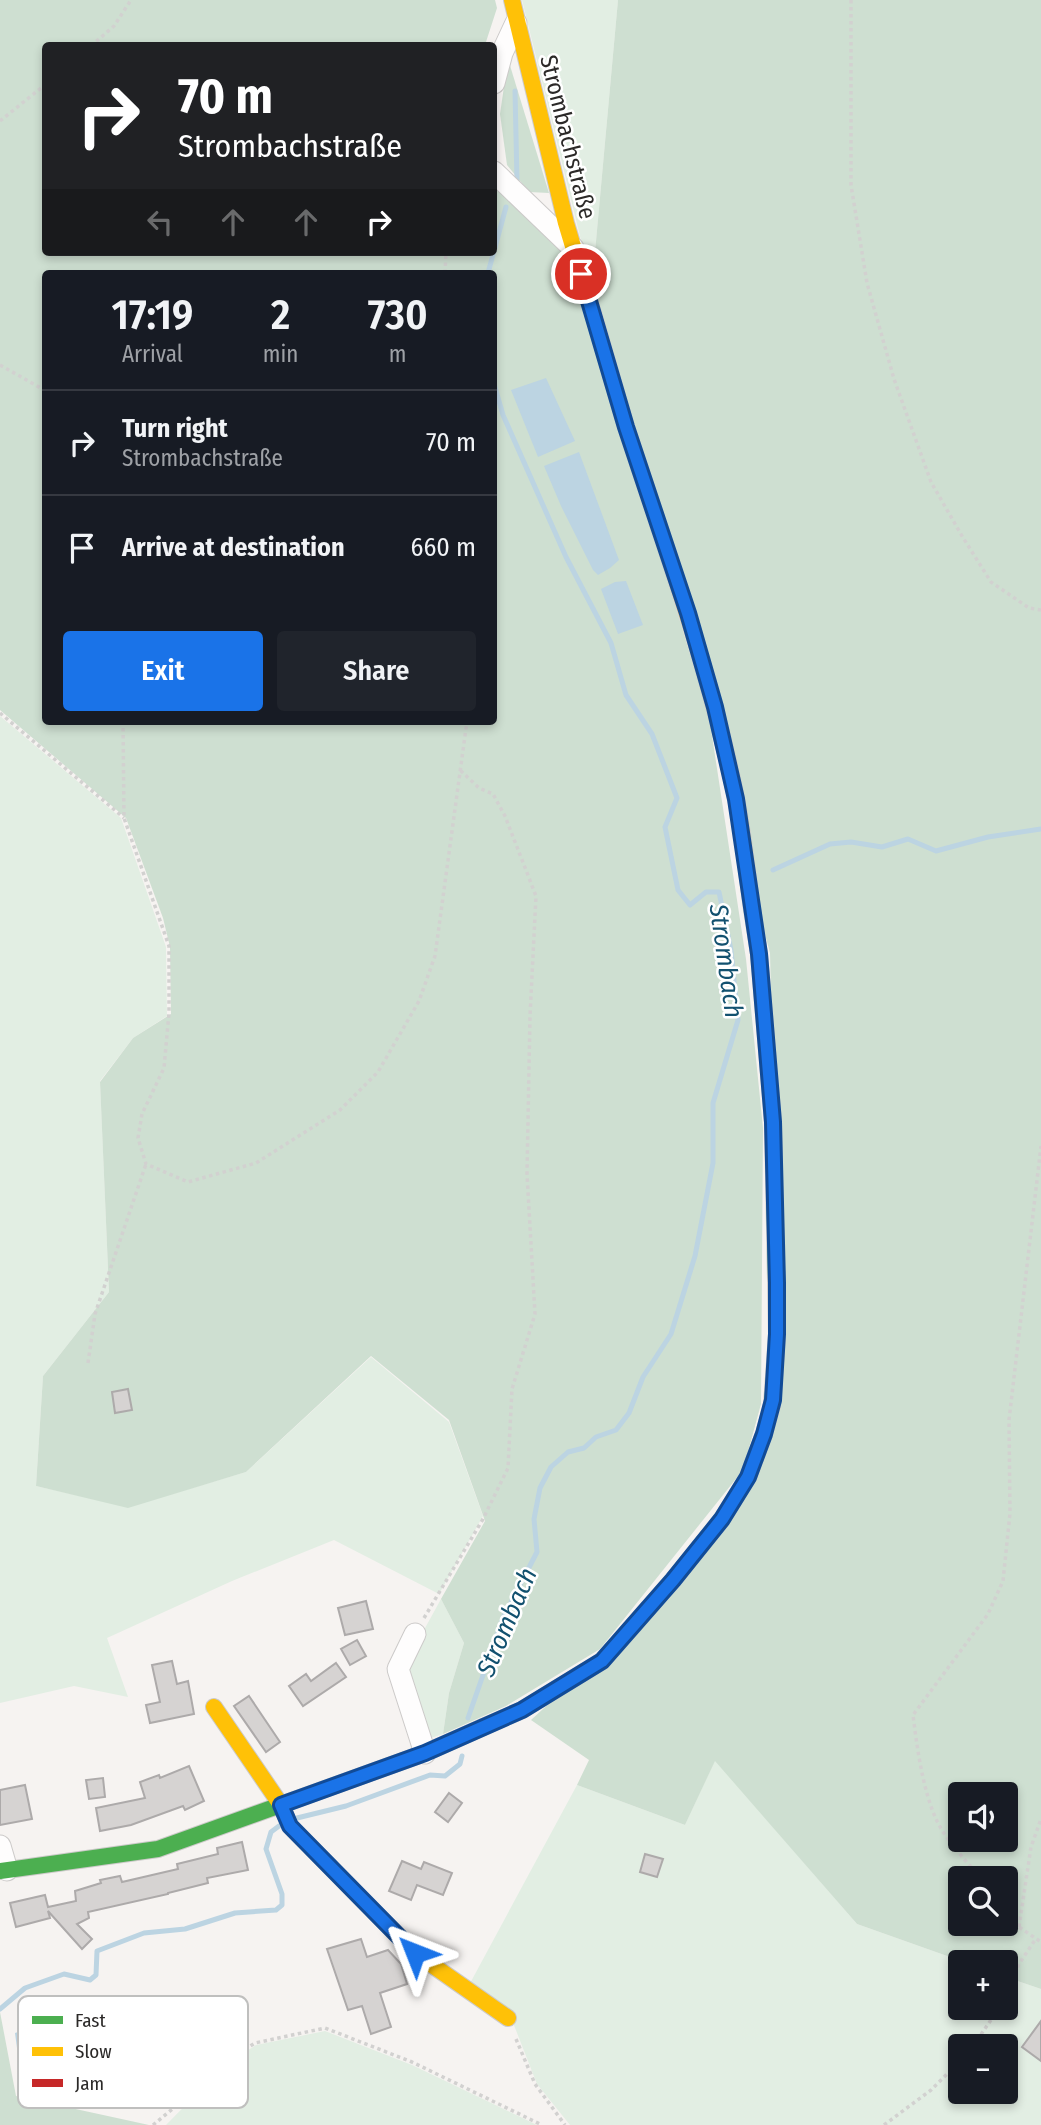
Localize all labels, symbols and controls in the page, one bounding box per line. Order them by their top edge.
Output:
street label: Strombachstraße [534,52,602,222]
text: 70 m [178,67,273,126]
icon: right [63,70,154,161]
text: Strombachstraße [178,127,402,165]
icon: left [141,203,179,241]
icon: ahead [214,203,252,241]
icon: ahead [287,203,325,241]
icon: right [360,203,398,241]
pin [551,244,611,304]
icon: arrive [562,255,600,293]
text: 17:19 [111,290,193,340]
text: 2 [271,290,290,340]
text: 730 [368,290,428,340]
text: Arrival [122,340,183,368]
text: min [263,340,298,368]
text: m [389,340,407,368]
text: Turn right [122,413,228,444]
icon: right [63,424,101,462]
text: 70 m [426,427,476,458]
text: Strombachstraße [122,444,283,472]
icon: arrive [63,529,101,567]
text: Arrive at destination [122,532,345,563]
text: 660 m [411,532,476,563]
button: Exit [63,631,263,711]
button: Share [277,631,476,711]
water label: Strombach [703,901,749,1020]
water label: Strombach [470,1563,544,1682]
map controls [948,1782,1018,2104]
button: sound [948,1782,1018,1852]
button: search [948,1866,1018,1936]
position arrow [378,1916,452,1990]
button: + [948,1950,1018,2020]
legend [18,1996,248,2108]
text: Fast [75,2009,106,2032]
button: − [948,2034,1018,2104]
text: Slow [75,2040,112,2063]
text: Jam [75,2072,104,2095]

